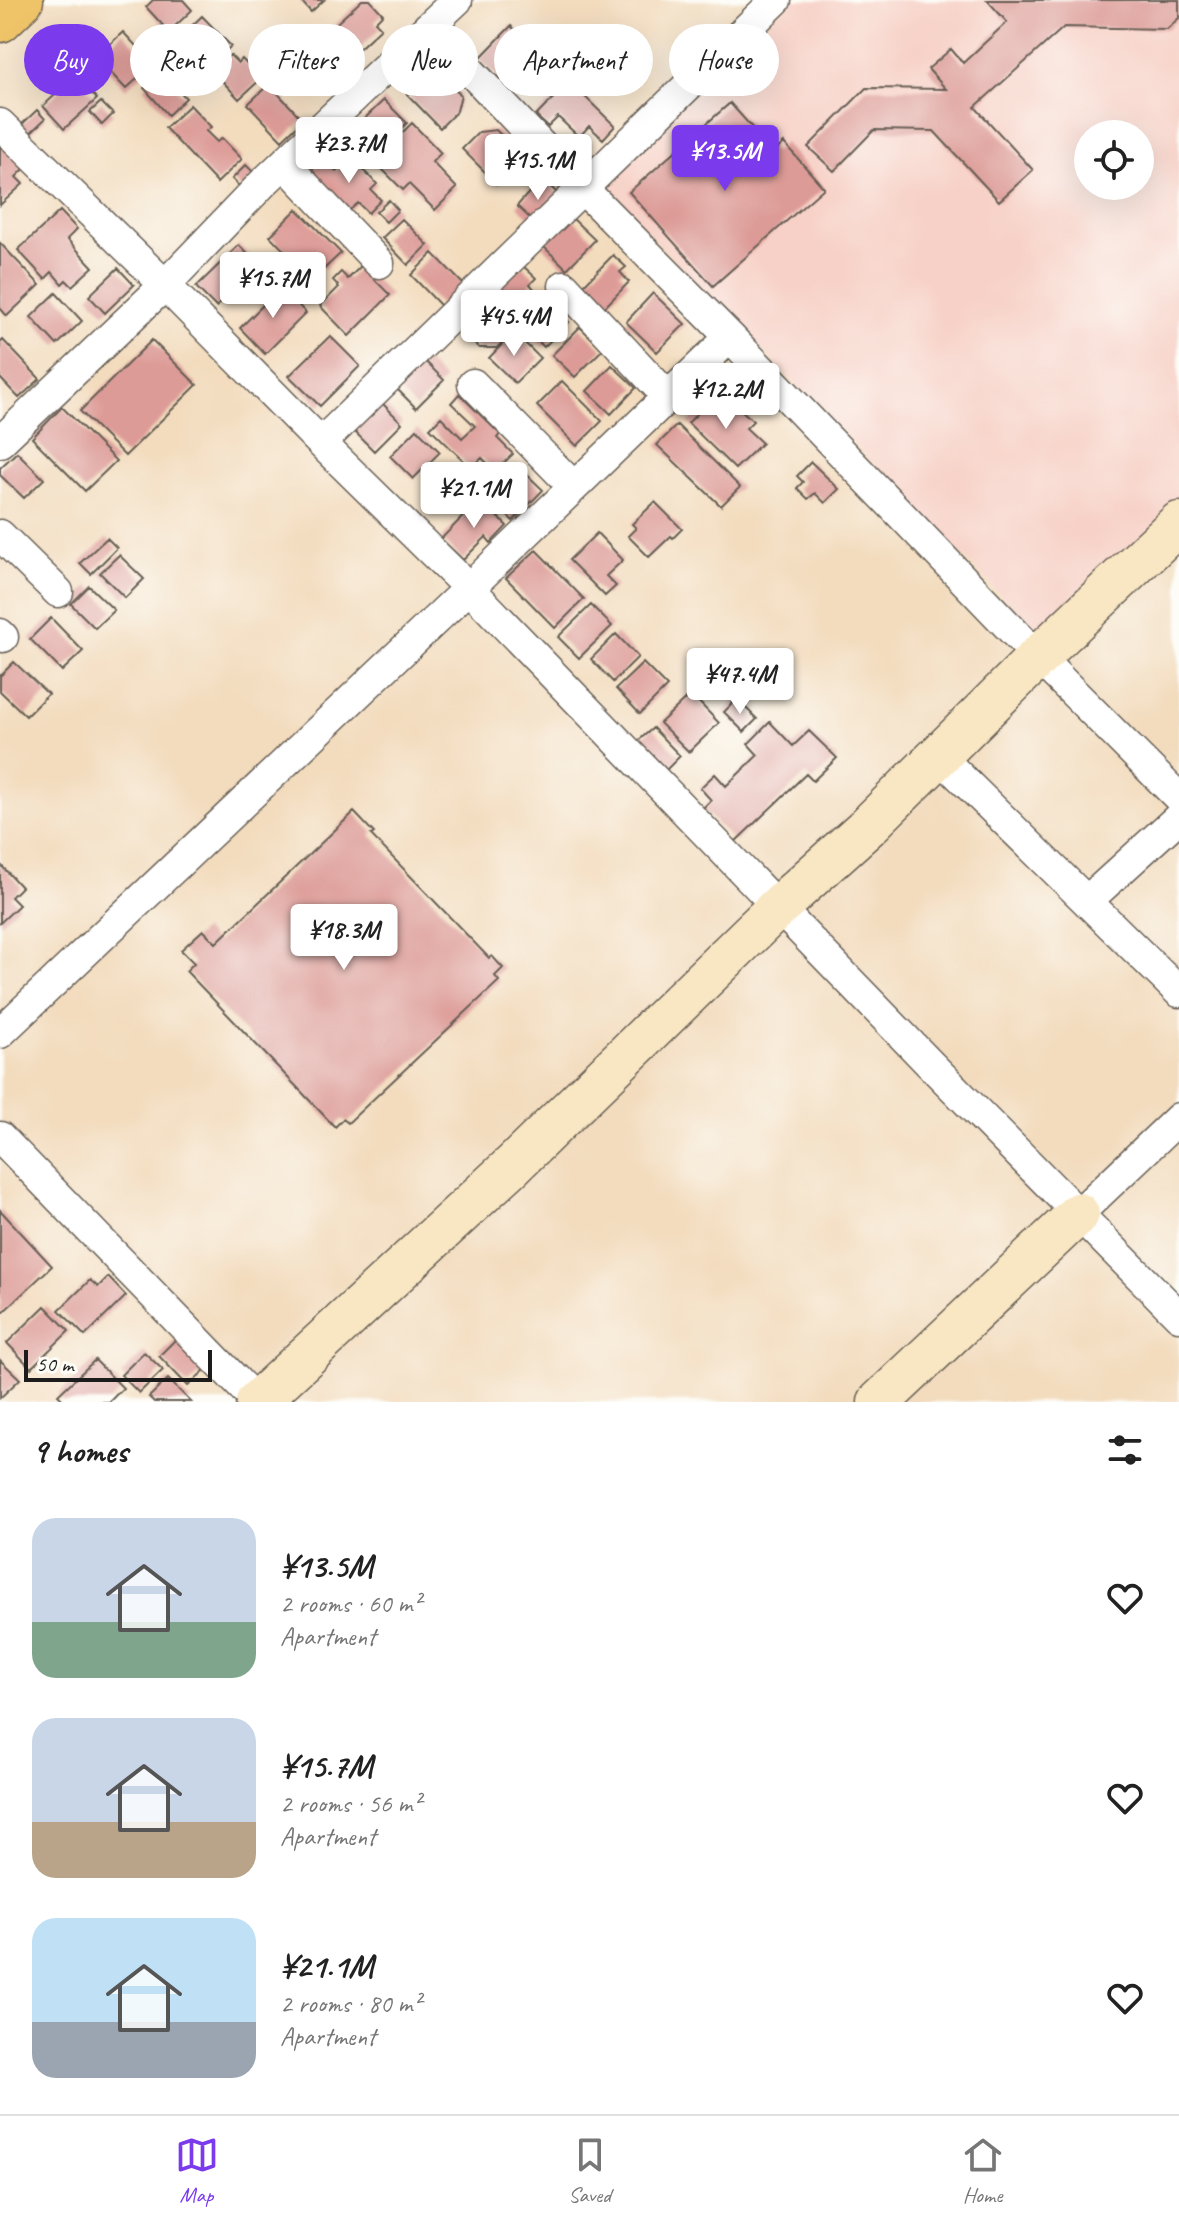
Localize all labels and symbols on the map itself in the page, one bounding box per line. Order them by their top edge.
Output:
pin: ¥23.7M [284,117,414,185]
pin: ¥13.5M [660,125,790,193]
pin: ¥15.1M [473,134,603,202]
pin: ¥15.7M [208,252,338,320]
pin: ¥45.4M [449,290,579,358]
pin: ¥12.2M [661,363,791,431]
pin: ¥21.1M [409,462,539,530]
pin: ¥47.4M [675,648,805,716]
pin: ¥18.3M [279,904,409,972]
scale bar [24,1346,212,1382]

